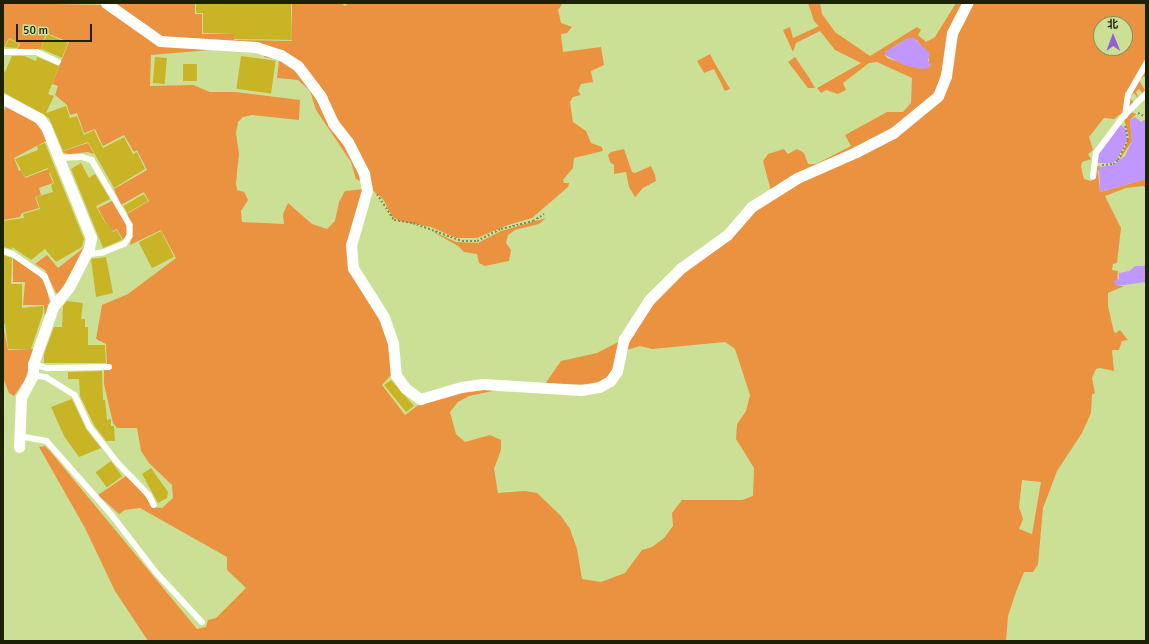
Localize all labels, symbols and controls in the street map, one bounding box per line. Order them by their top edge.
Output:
scale bar [18,16,94,42]
north arrow [1093,16,1133,56]
text: 北 [1107,18,1118,31]
text: 50 m [23,23,48,38]

